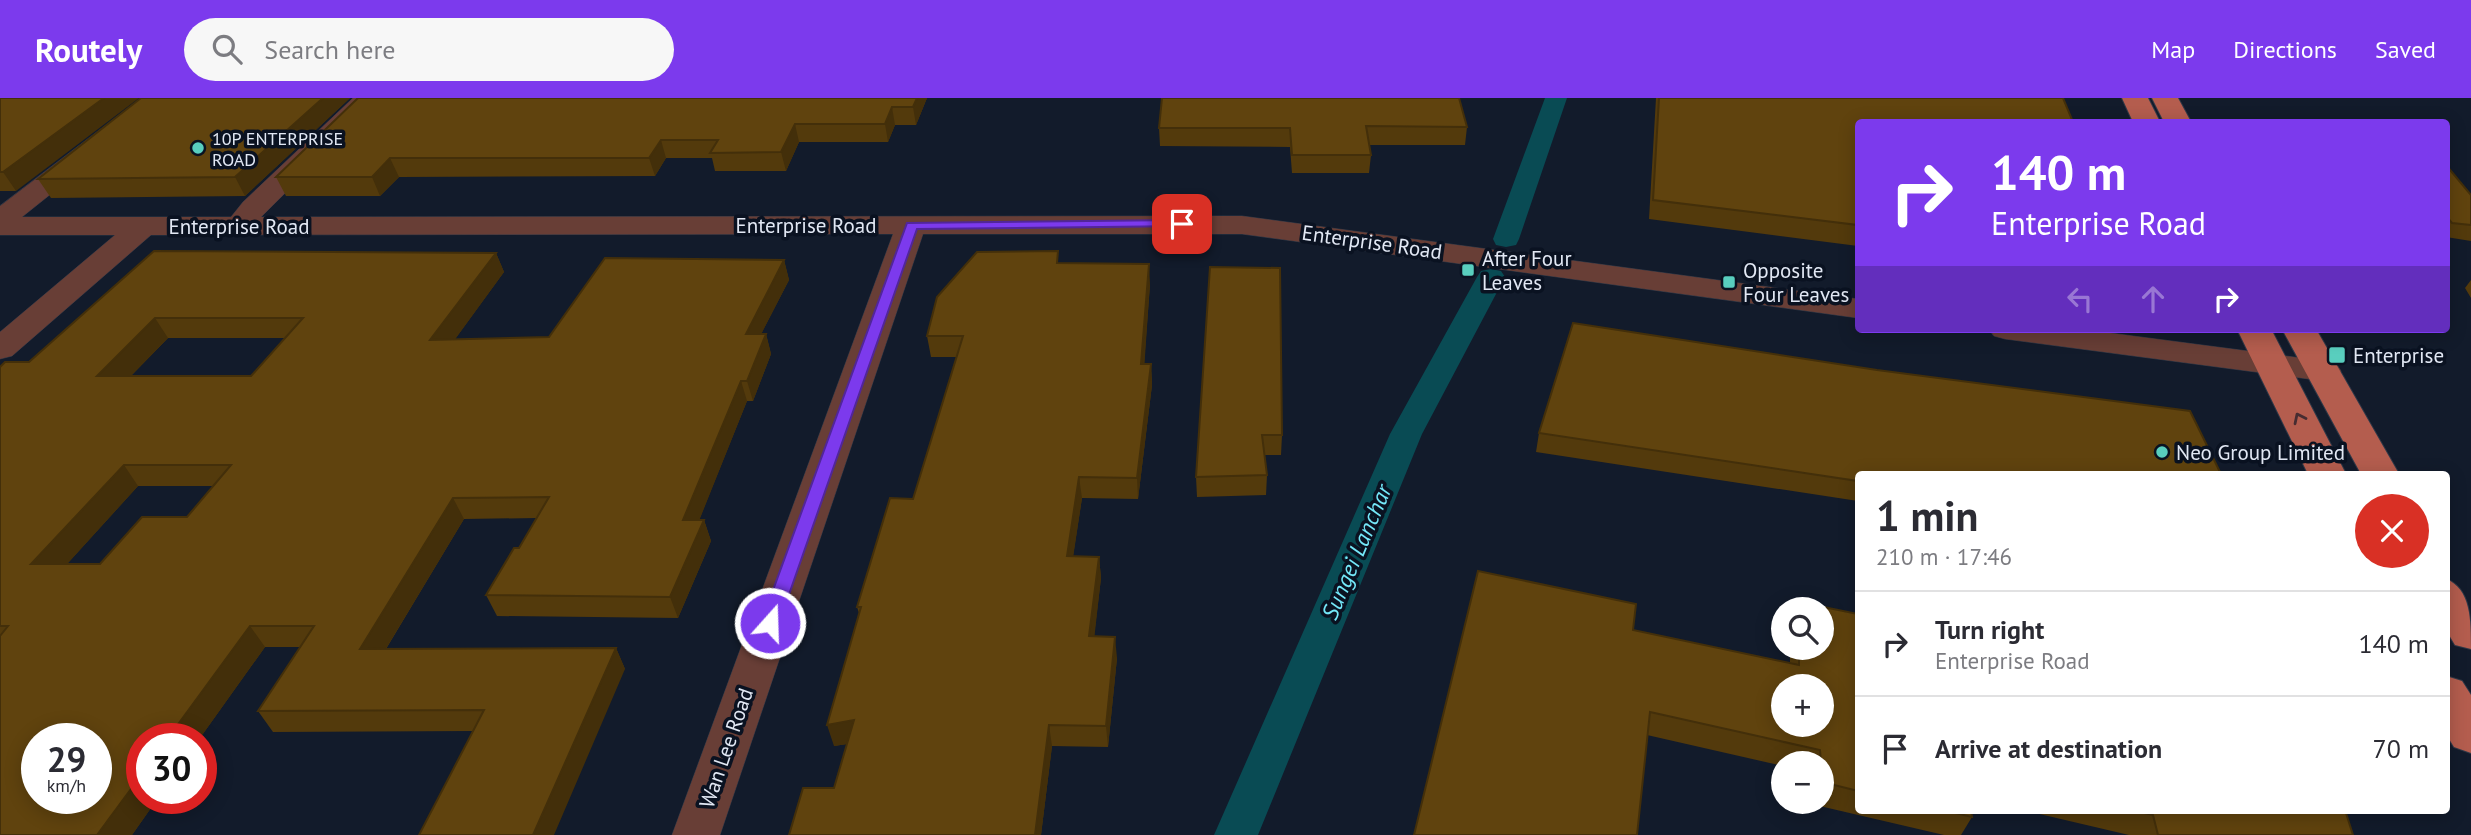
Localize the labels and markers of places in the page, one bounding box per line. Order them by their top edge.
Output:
place label: 10P ENTERPRISE ROAD [212,127,343,171]
marker: 10P ENTERPRISE ROAD [190,140,206,156]
pin [1152,194,1212,254]
place label: After Four Leaves [1482,245,1572,296]
place label: Opposite Four Leaves [1743,257,1849,308]
marker: After Four Leaves [1460,262,1476,278]
marker: Opposite Four Leaves [1721,274,1737,290]
place label: Enterprise [2353,342,2444,369]
marker: Enterprise [2327,345,2347,365]
place label: Neo Group Limited [2176,439,2345,466]
marker: Neo Group Limited [2154,444,2170,460]

